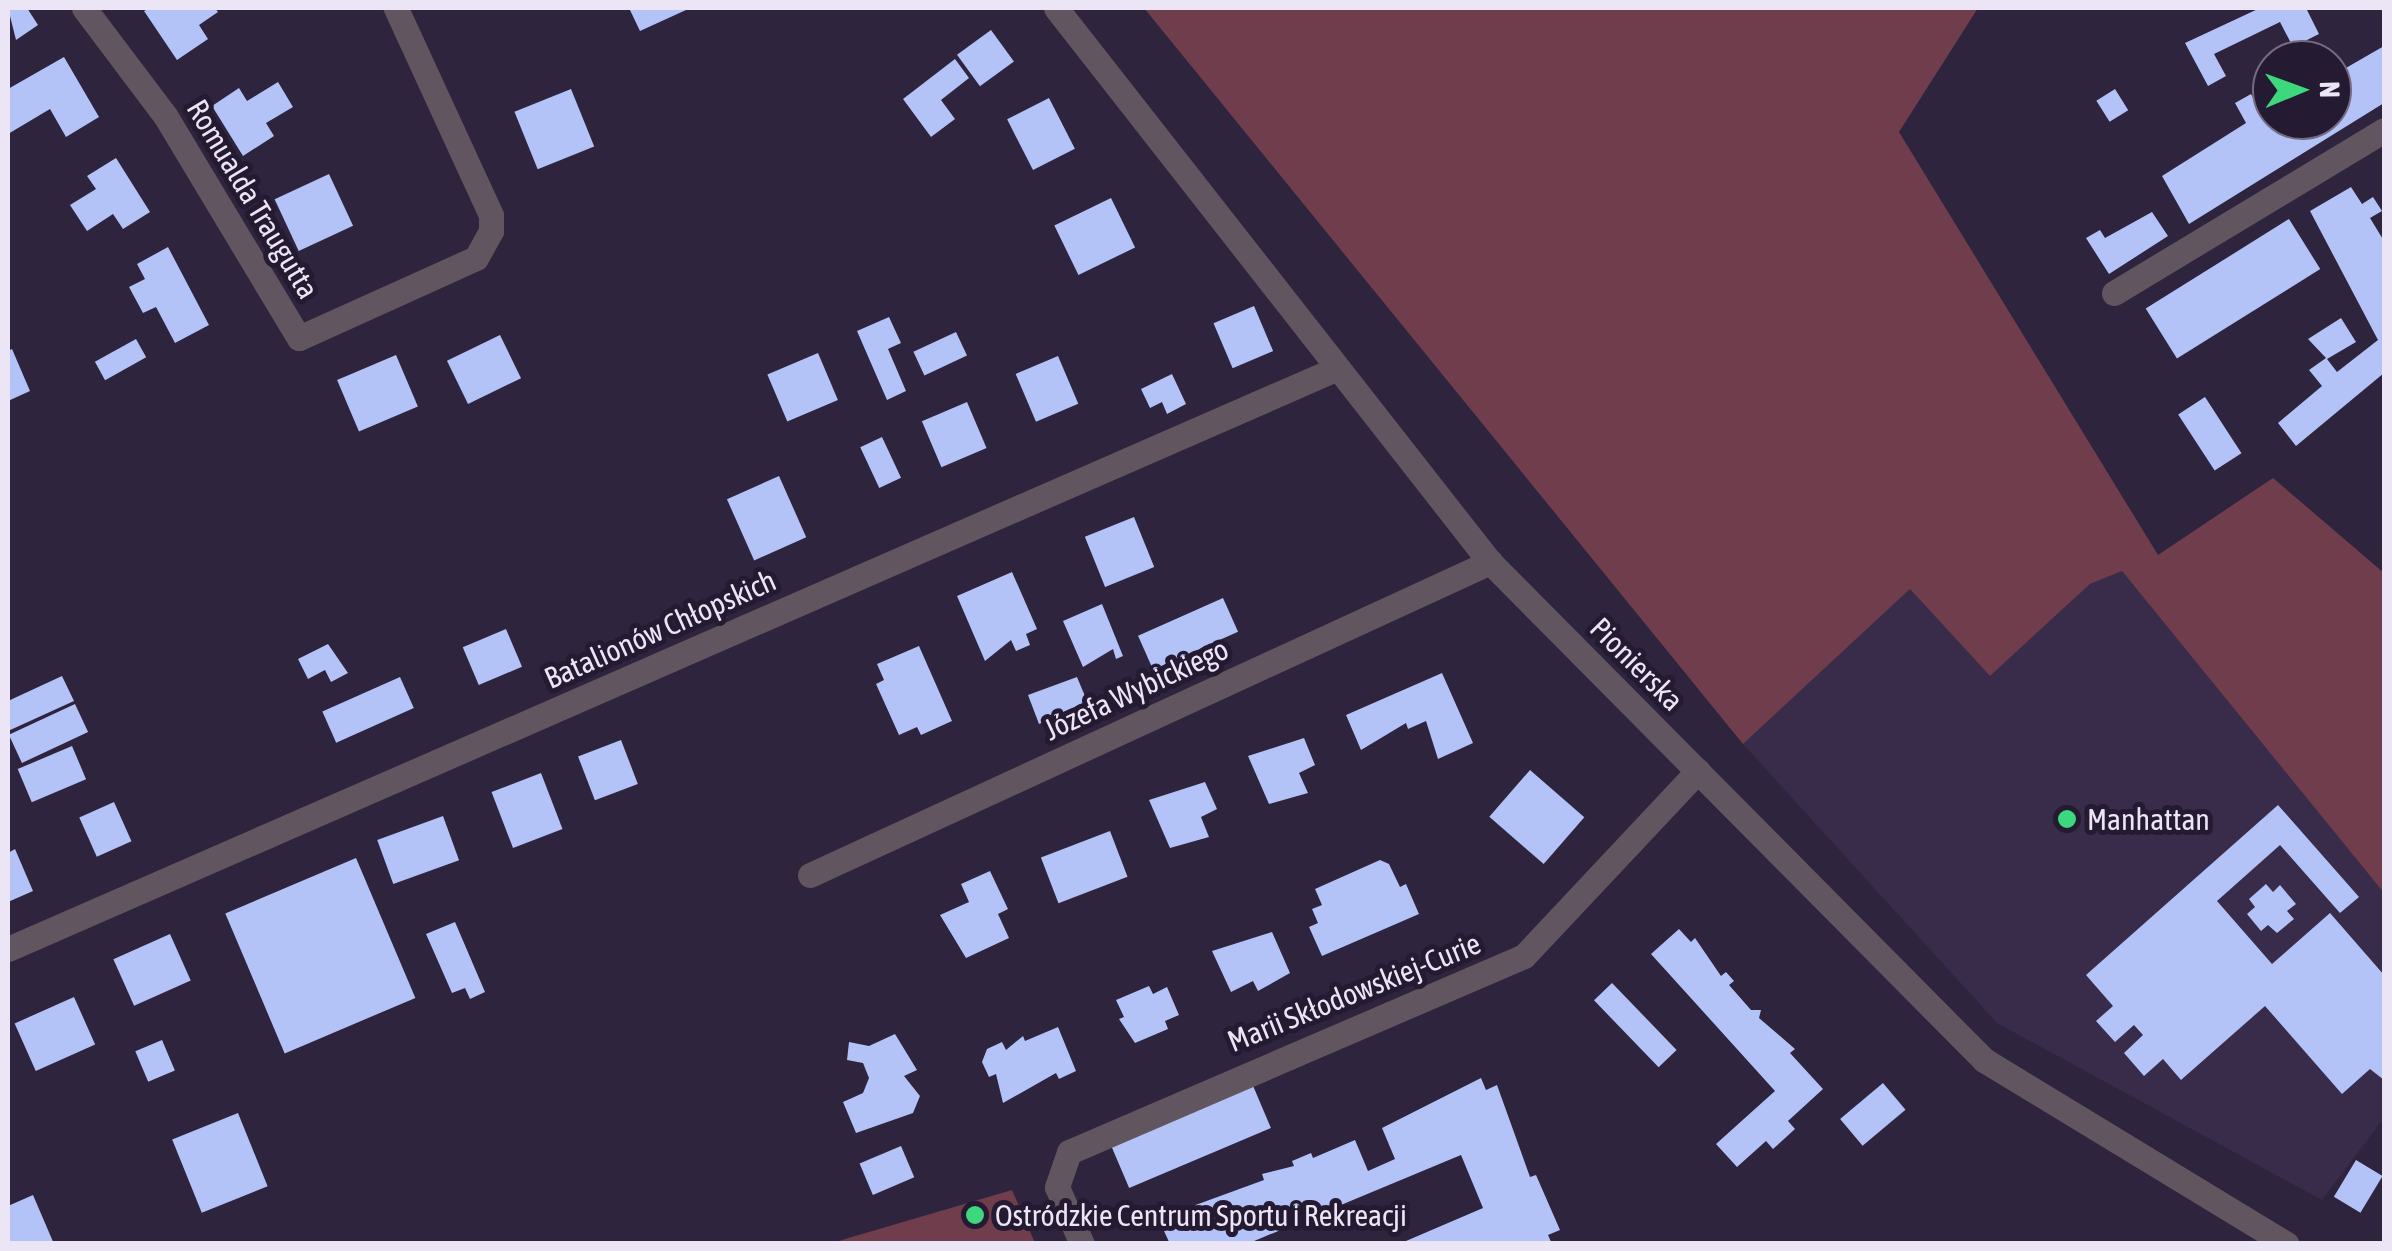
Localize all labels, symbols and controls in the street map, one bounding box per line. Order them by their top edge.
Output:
north arrow [2252,40,2352,140]
text: N [2314,81,2346,98]
street label: Romualda Traugutta [179,93,327,305]
street label: Batalionów Chłopskich [539,562,781,696]
street label: Pionierska [1583,610,1691,718]
street label: Józefa Wybickiego [1038,631,1234,747]
place label: Manhattan [2087,801,2210,837]
marker: Manhattan [2056,808,2078,830]
street label: Marii Skłodowskiej-Curie [1222,925,1486,1059]
place label: Ostródzkie Centrum Sportu i Rekreacji [995,1197,1407,1233]
marker: Ostródzkie Centrum Sportu i Rekreacji [964,1204,986,1226]

